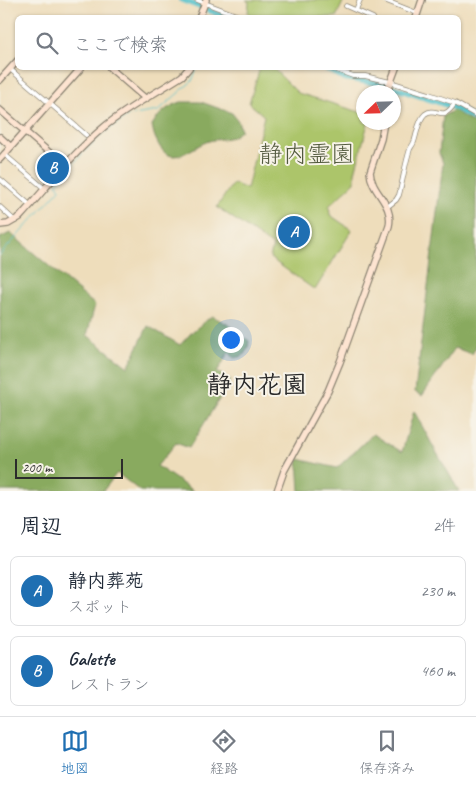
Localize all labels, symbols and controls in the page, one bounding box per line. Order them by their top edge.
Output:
search box [15,15,461,70]
icon: search [33,29,61,57]
text: ここで検索 [73,33,168,57]
north arrow [356,85,401,130]
park label: 静内霊園 [259,139,355,169]
pin: B [37,149,69,187]
pin: A [278,213,310,251]
your location [218,327,244,353]
district label: 静内花園 [207,369,307,401]
scale bar [15,456,122,479]
text: 200 m [22,459,52,476]
text: 周辺 [20,513,62,539]
text: 2件 [433,516,456,536]
text: 静内葬苑 [68,569,144,593]
text: A [33,581,41,601]
text: 230 m [421,581,455,601]
text: スポット [68,597,132,617]
text: Galette [68,647,115,671]
text: B [33,661,41,681]
text: 460 m [421,661,455,681]
text: レストラン [68,675,149,695]
tab: 地図 [61,727,89,777]
tab: 経路 [210,727,238,777]
tab: 保存済み [359,727,415,777]

